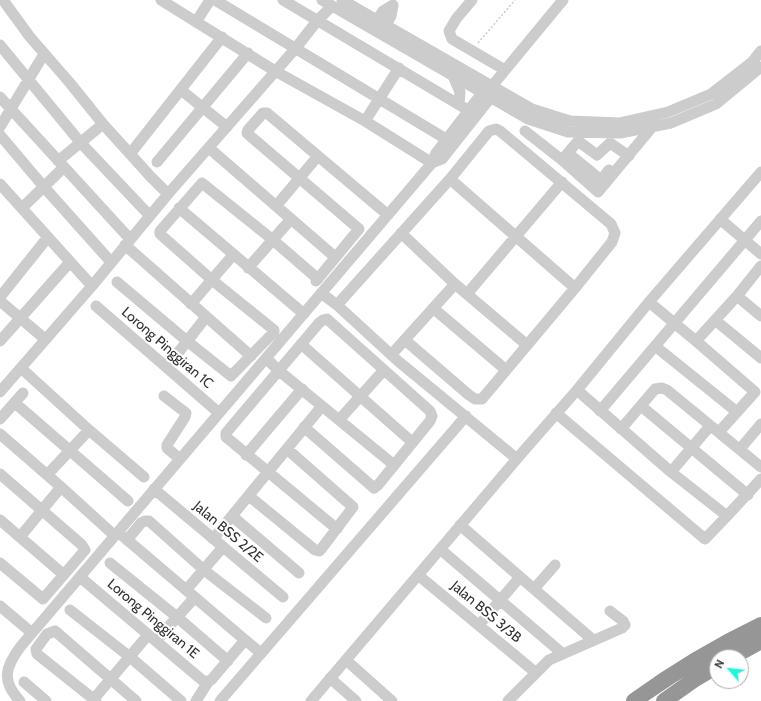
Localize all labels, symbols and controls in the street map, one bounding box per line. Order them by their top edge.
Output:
street label: Lorong Pinggiran 1C [118,304,216,392]
street label: Jalan BSS 2/2E [190,498,266,566]
street label: Lorong Pinggiran 1E [104,576,202,662]
street label: Jalan BSS 3/3B [447,578,525,646]
north arrow [709,649,749,689]
text: N [711,657,727,671]

